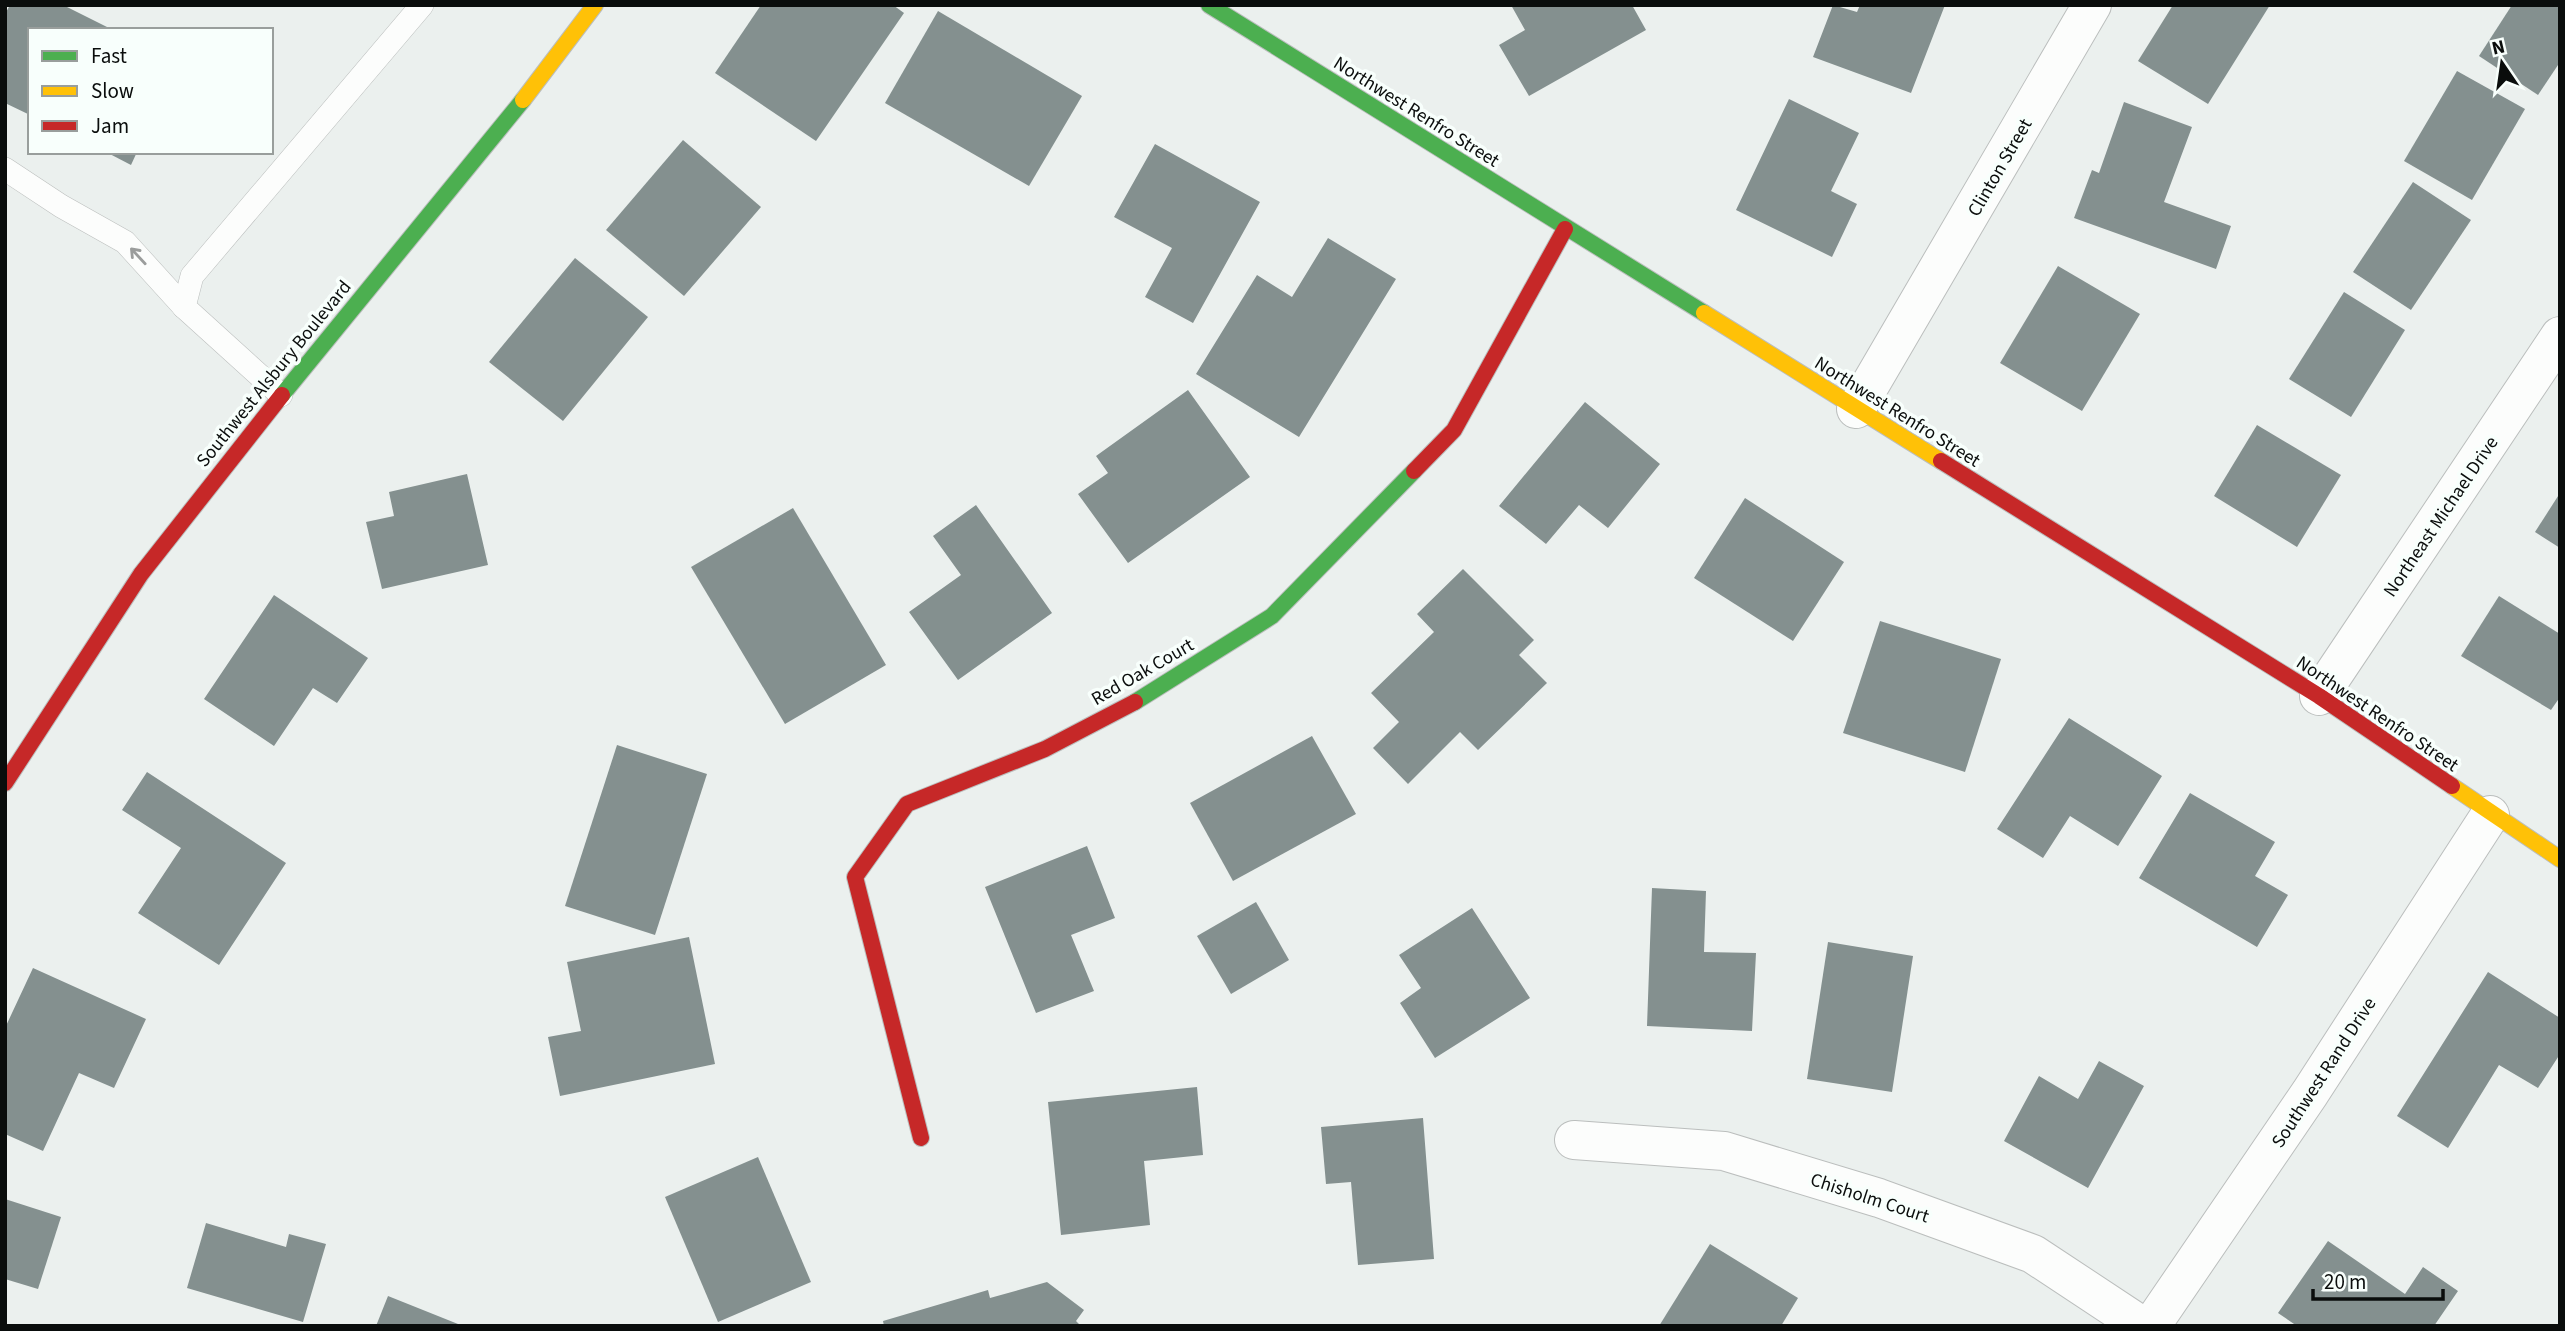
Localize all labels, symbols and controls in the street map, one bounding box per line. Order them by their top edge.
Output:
legend [28,28,273,154]
north arrow [2467,28,2537,98]
text: N [2489,33,2508,62]
text: Fast [91,41,127,71]
street label: Northwest Renfro Street [1328,50,1505,175]
text: Slow [91,76,134,106]
text: Jam [91,111,129,141]
street label: Clinton Street [1961,113,2040,222]
one-way arrow [130,247,146,265]
street label: Southwest Alsbury Boulevard [190,275,358,473]
street label: Northwest Renfro Street [1809,350,1986,475]
street label: Northeast Michael Drive [2377,431,2505,603]
street label: Red Oak Court [1087,632,1199,713]
street label: Northwest Renfro Street [2290,650,2464,779]
street label: Southwest Rand Drive [2265,992,2383,1153]
street label: Chisholm Court [1807,1167,1933,1231]
scale bar [2313,1258,2442,1302]
text: 20 m [2324,1267,2366,1297]

